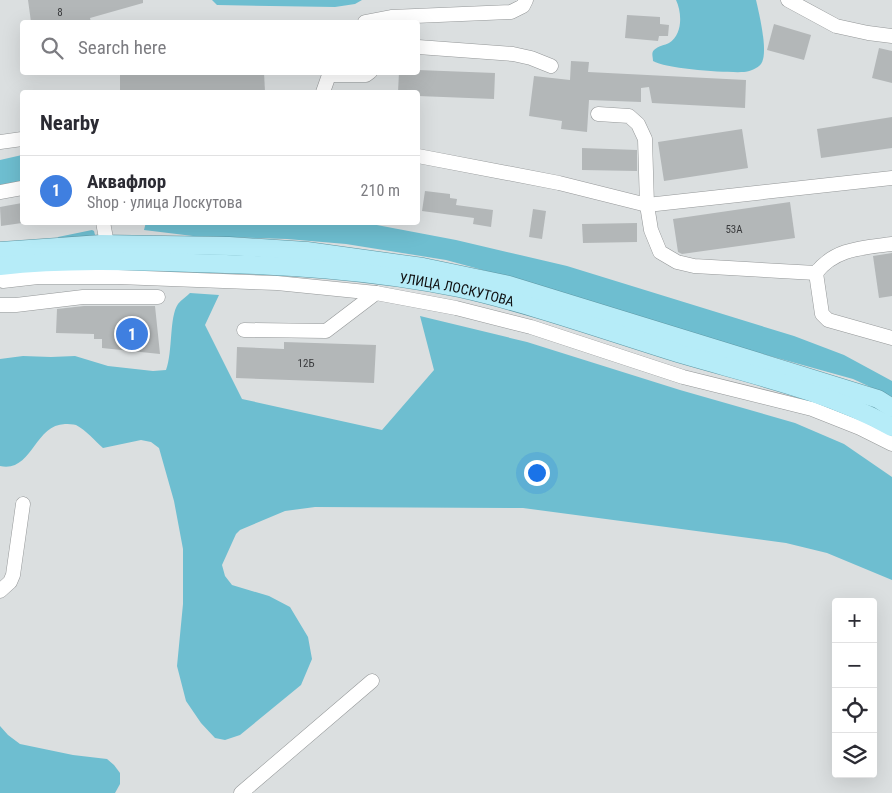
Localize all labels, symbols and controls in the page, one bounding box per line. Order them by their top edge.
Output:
house number: 8 [57,6,63,19]
search box [20,20,420,75]
icon: search [38,34,66,62]
text: Search here [78,36,166,59]
text: Nearby [40,111,99,135]
text: Аквафлор [87,170,166,193]
text: 1 [52,181,60,200]
text: 210 m [361,181,400,200]
text: Shop · улица Лоскутова [87,193,242,212]
house number: 53А [725,223,743,236]
street label: УЛИЦА ЛОСКУТОВА [399,270,516,310]
pin: 1 [116,315,148,353]
house number: 12Б [298,357,314,370]
your location [524,460,550,486]
map controls [832,598,877,778]
button: + [832,598,877,643]
button: − [832,643,877,688]
button: locate [832,688,877,733]
button: layers [832,733,877,778]

